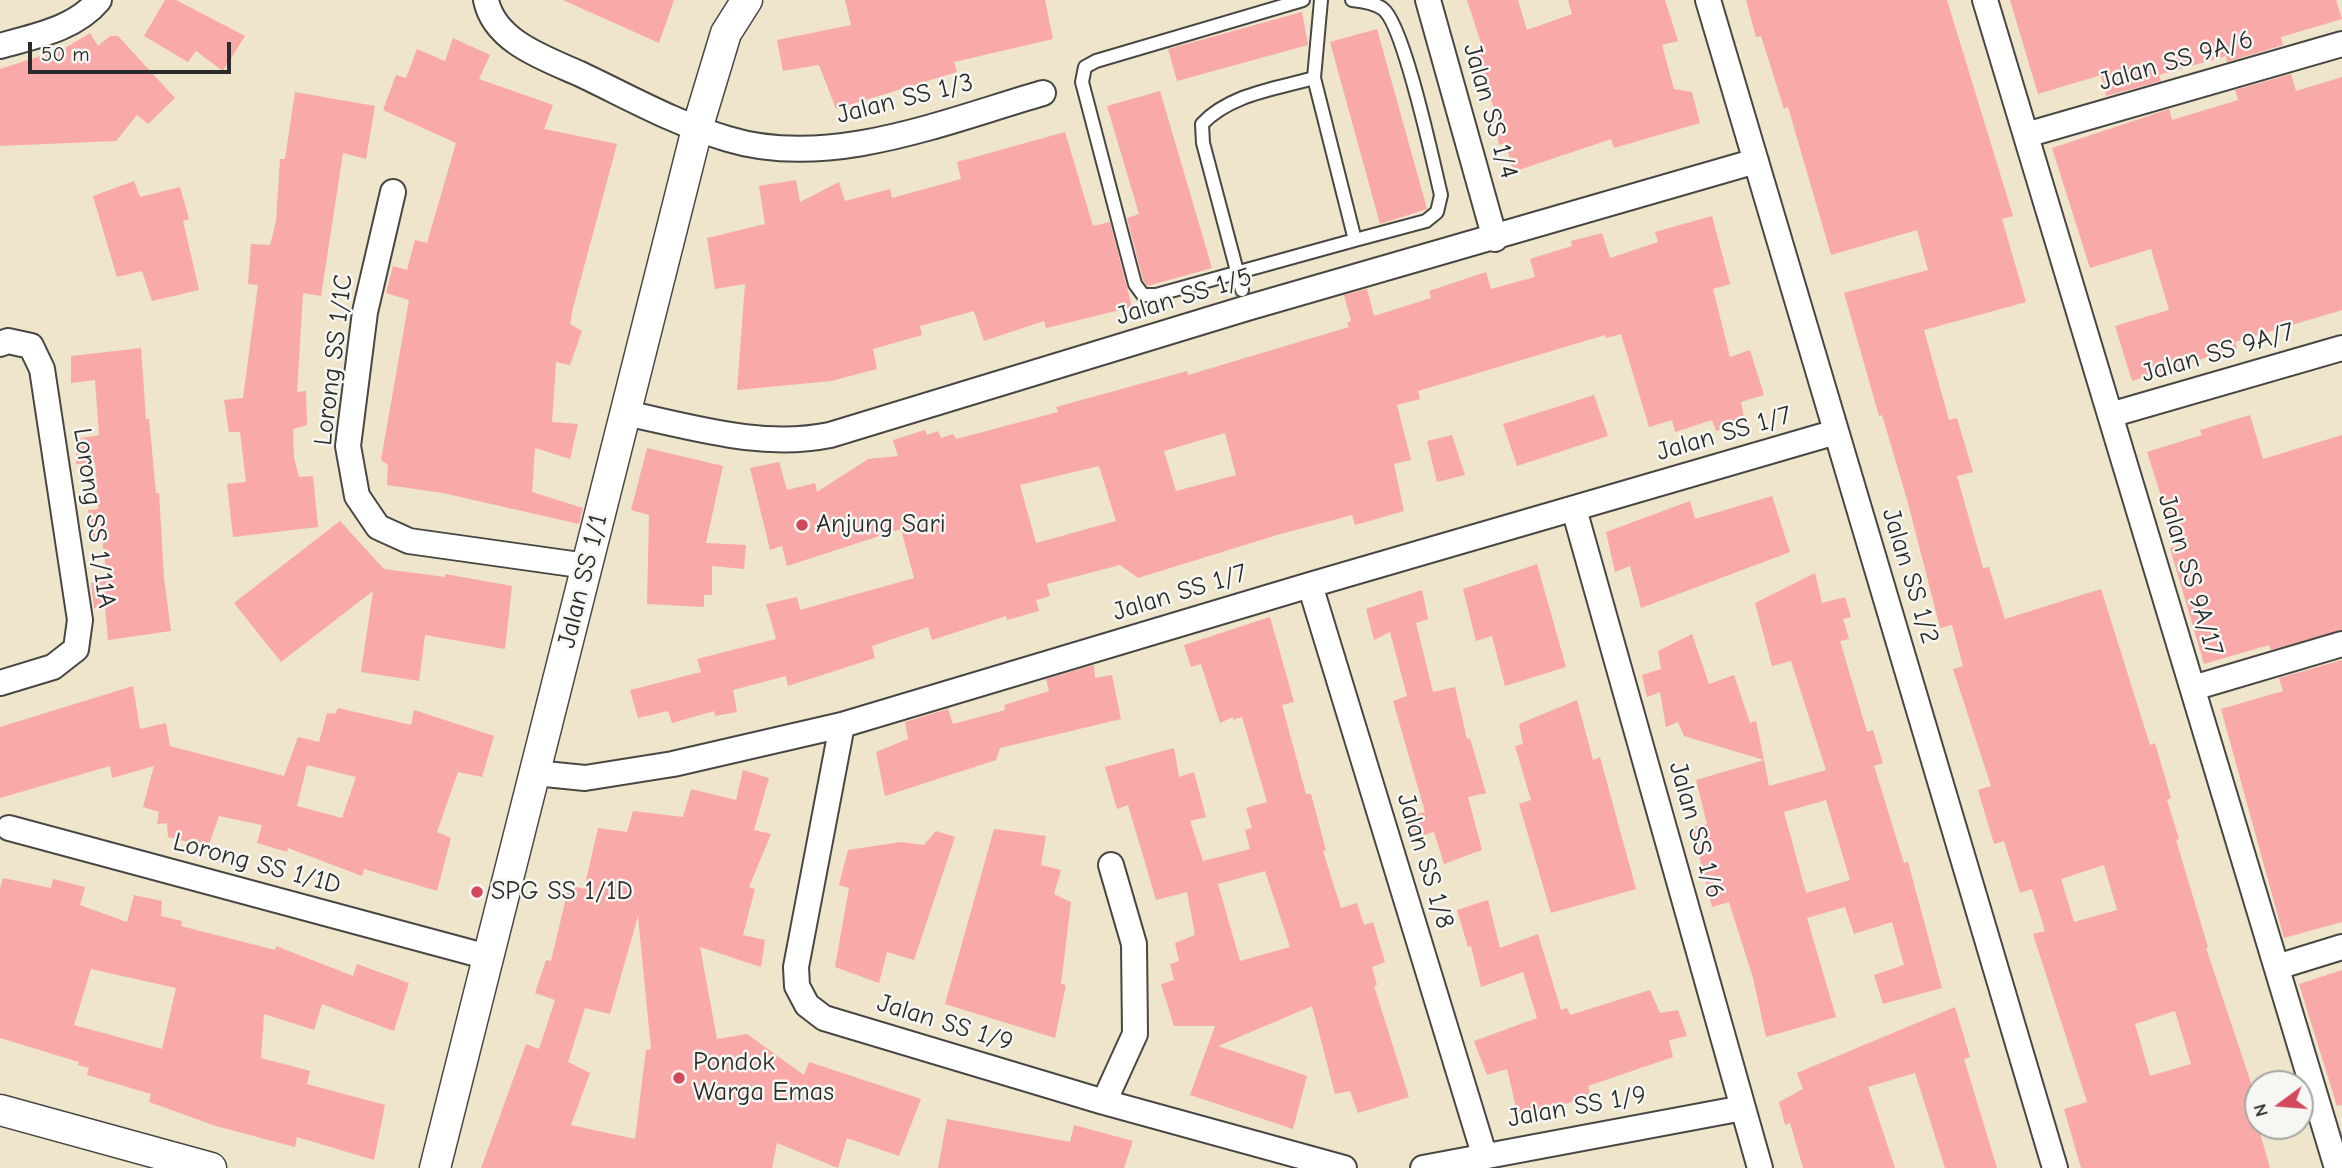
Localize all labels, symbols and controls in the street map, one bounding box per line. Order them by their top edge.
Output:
street label: Jalan SS 9A/6 [2095,24,2257,98]
scale bar [32,28,234,72]
street label: Jalan SS 1/4 [1456,40,1524,182]
text: 50 m [41,42,90,66]
street label: Jalan SS 1/3 [833,67,977,131]
street label: Jalan SS 1/5 [1112,262,1256,332]
street label: Lorong SS 1/1C [308,273,360,447]
street label: Jalan SS 9A/7 [2138,316,2298,390]
street label: Jalan SS 1/7 [1653,400,1795,468]
street label: Lorong SS 1/11A [66,426,122,610]
street label: Jalan SS 9A/17 [2151,490,2229,660]
street label: Jalan SS 1/2 [1875,504,1945,648]
place label: Anjung Sari [816,509,946,541]
street label: Jalan SS 1/1 [551,511,615,651]
marker: Anjung Sari [794,517,810,533]
street label: Jalan SS 1/7 [1109,558,1251,628]
street label: Jalan SS 1/6 [1662,758,1730,902]
street label: Jalan SS 1/8 [1390,790,1460,932]
street label: Lorong SS 1/1D [170,827,344,901]
place label: SPG SS 1/1D [491,876,633,908]
marker: SPG SS 1/1D [469,884,485,900]
street label: Jalan SS 1/9 [873,988,1017,1058]
place label: Pondok Warga Emas [693,1047,834,1108]
marker: Pondok Warga Emas [671,1070,687,1086]
north arrow [2244,1070,2314,1140]
street label: Jalan SS 1/9 [1505,1079,1649,1135]
text: N [2248,1101,2273,1119]

